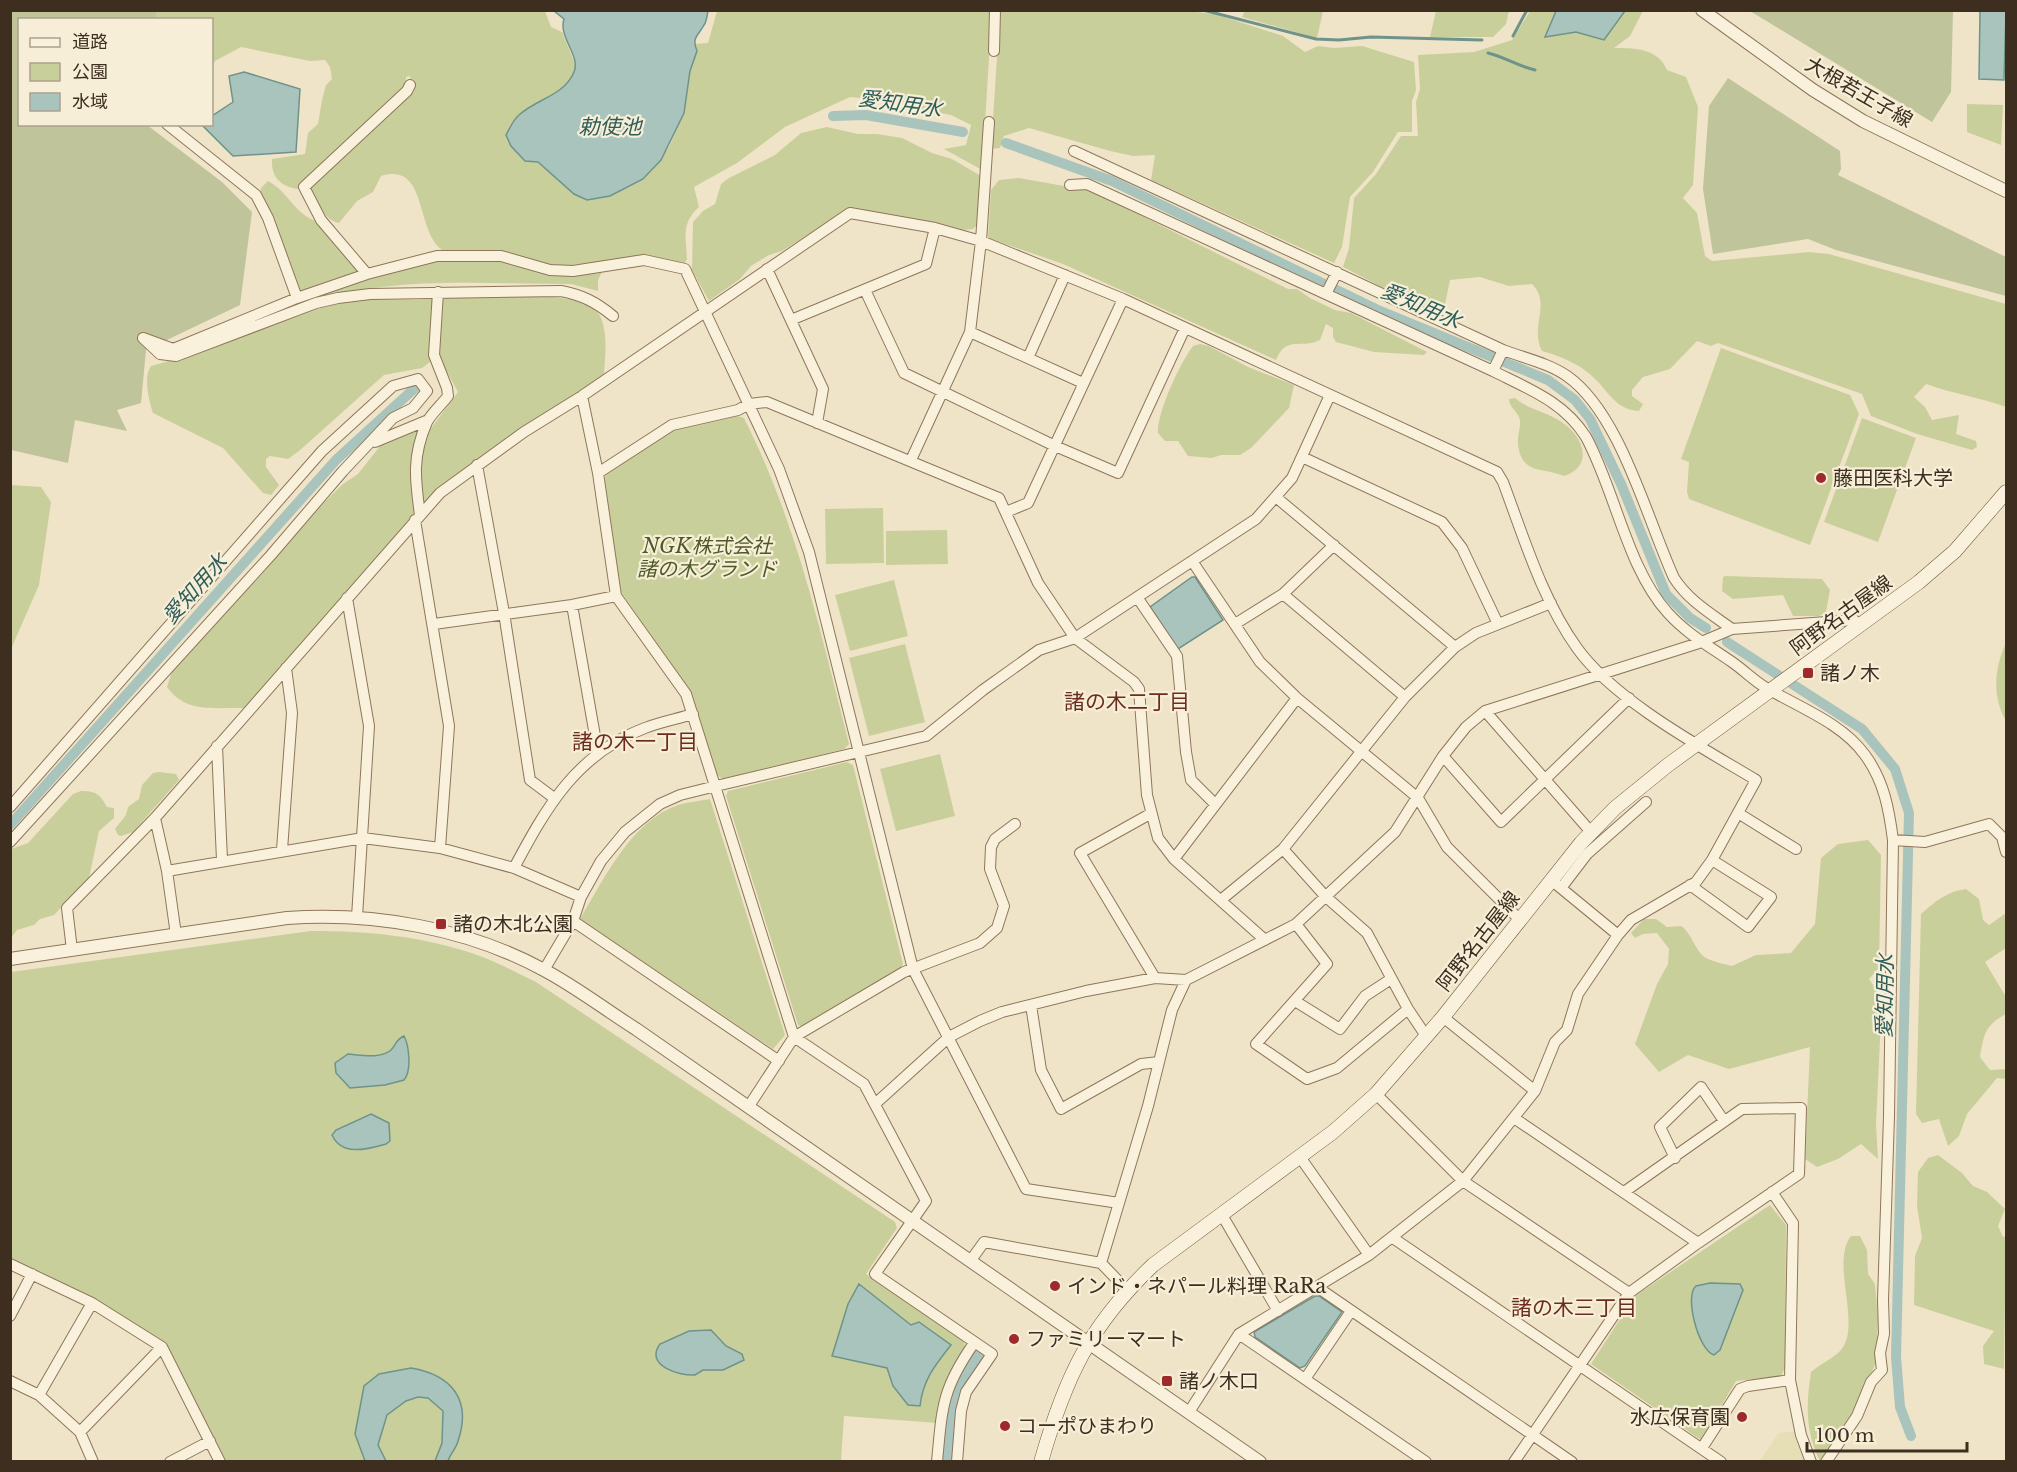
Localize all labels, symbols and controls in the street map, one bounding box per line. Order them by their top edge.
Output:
legend [18,18,213,126]
text: 道路 [72,31,108,53]
street label: 大根若王子線 [1801,52,1917,132]
text: 公園 [72,61,108,83]
water label: 愛知用水 [857,85,945,123]
text: 水域 [72,91,108,113]
water label: 勅使池 [579,114,643,140]
water label: 愛知用水 [1377,278,1467,335]
place label: 藤田医科大学 [1833,466,1953,490]
marker: 藤田医科大学 [1814,471,1828,485]
park label: NGK株式会社 諸の木グランド [637,534,778,581]
water label: 愛知用水 [157,548,234,629]
street label: 阿野名古屋線 [1785,570,1897,660]
place label: 諸ノ木 [1820,661,1880,685]
marker: 諸ノ木 [1801,666,1815,680]
district label: 諸の木二丁目 [1064,689,1190,715]
district label: 諸の木一丁目 [572,729,698,755]
street label: 阿野名古屋線 [1432,886,1524,996]
place label: 諸の木北公園 [453,912,573,936]
marker: 諸の木北公園 [434,917,448,931]
water label: 愛知用水 [1871,952,1899,1038]
place label: インド・ネパール料理 RaRa [1067,1274,1327,1298]
marker: インド・ネパール料理 RaRa [1048,1279,1062,1293]
district label: 諸の木三丁目 [1511,1295,1637,1321]
place label: ファミリーマート [1026,1327,1186,1351]
marker: ファミリーマート [1007,1332,1021,1346]
place label: 諸ノ木口 [1179,1369,1259,1393]
marker: 諸ノ木口 [1160,1374,1174,1388]
place label: 水広保育園 [1630,1405,1730,1429]
marker: 水広保育園 [1735,1410,1749,1424]
place label: コーポひまわり [1017,1414,1157,1438]
scale bar [1807,1415,1968,1453]
marker: コーポひまわり [998,1419,1012,1433]
text: 100 m [1816,1425,1874,1447]

